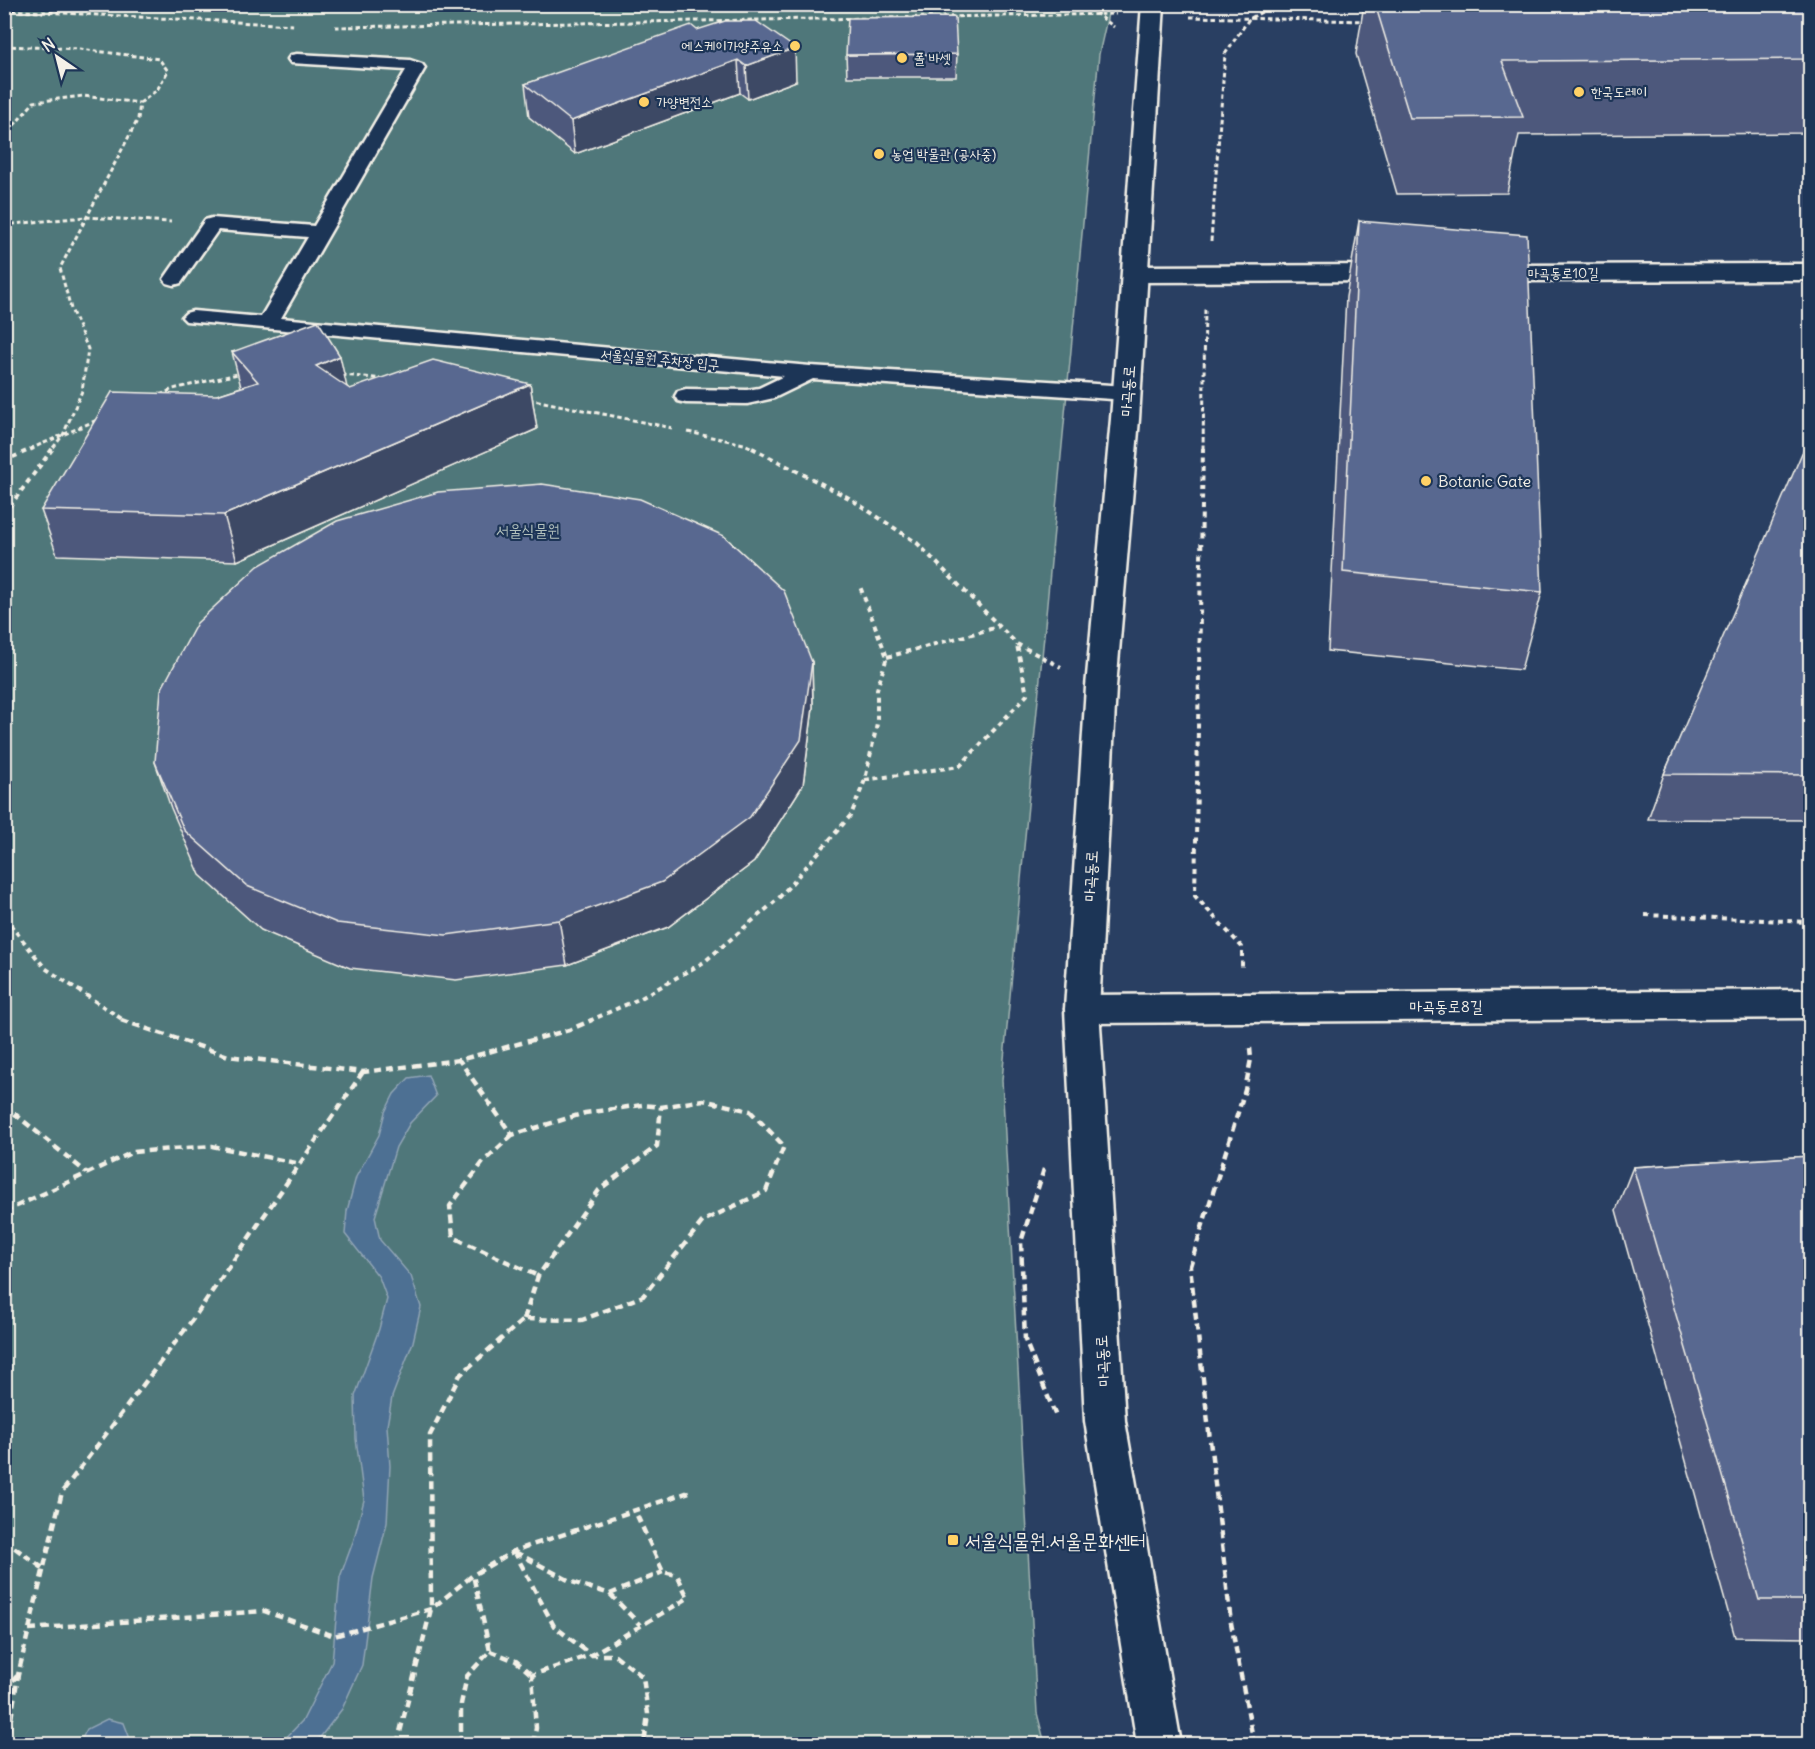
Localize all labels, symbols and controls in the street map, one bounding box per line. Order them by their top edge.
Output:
north arrow [27,27,87,87]
text: N [38,33,59,56]
place label: 에스케이가양주유소 [682,37,783,55]
marker: 에스케이가양주유소 [788,39,802,53]
place label: 폴 바셋 [914,49,951,67]
marker: 폴 바셋 [895,51,909,65]
place label: 한국도레이 [1591,83,1647,101]
marker: 한국도레이 [1572,85,1586,99]
place label: 가양변전소 [656,93,712,111]
marker: 가양변전소 [637,95,651,109]
place label: 농업 박물관 (공사중) [891,145,996,163]
marker: 농업 박물관 (공사중) [872,147,886,161]
street label: 마곡동로10길 [1527,264,1599,282]
street label: 서울식물원 주차장 입구 [600,345,720,373]
street label: 마곡동로 [1115,365,1139,417]
place label: Botanic Gate [1438,471,1531,491]
marker: Botanic Gate [1419,474,1433,488]
park label: 서울식물원 [496,520,560,540]
street label: 마곡동로 [1079,850,1101,902]
street label: 마곡동로8길 [1409,996,1483,1016]
street label: 마곡동로 [1091,1335,1113,1387]
place label: 서울식물원.서울문화센터 [965,1528,1146,1553]
marker: 서울식물원.서울문화센터 [946,1533,960,1547]

